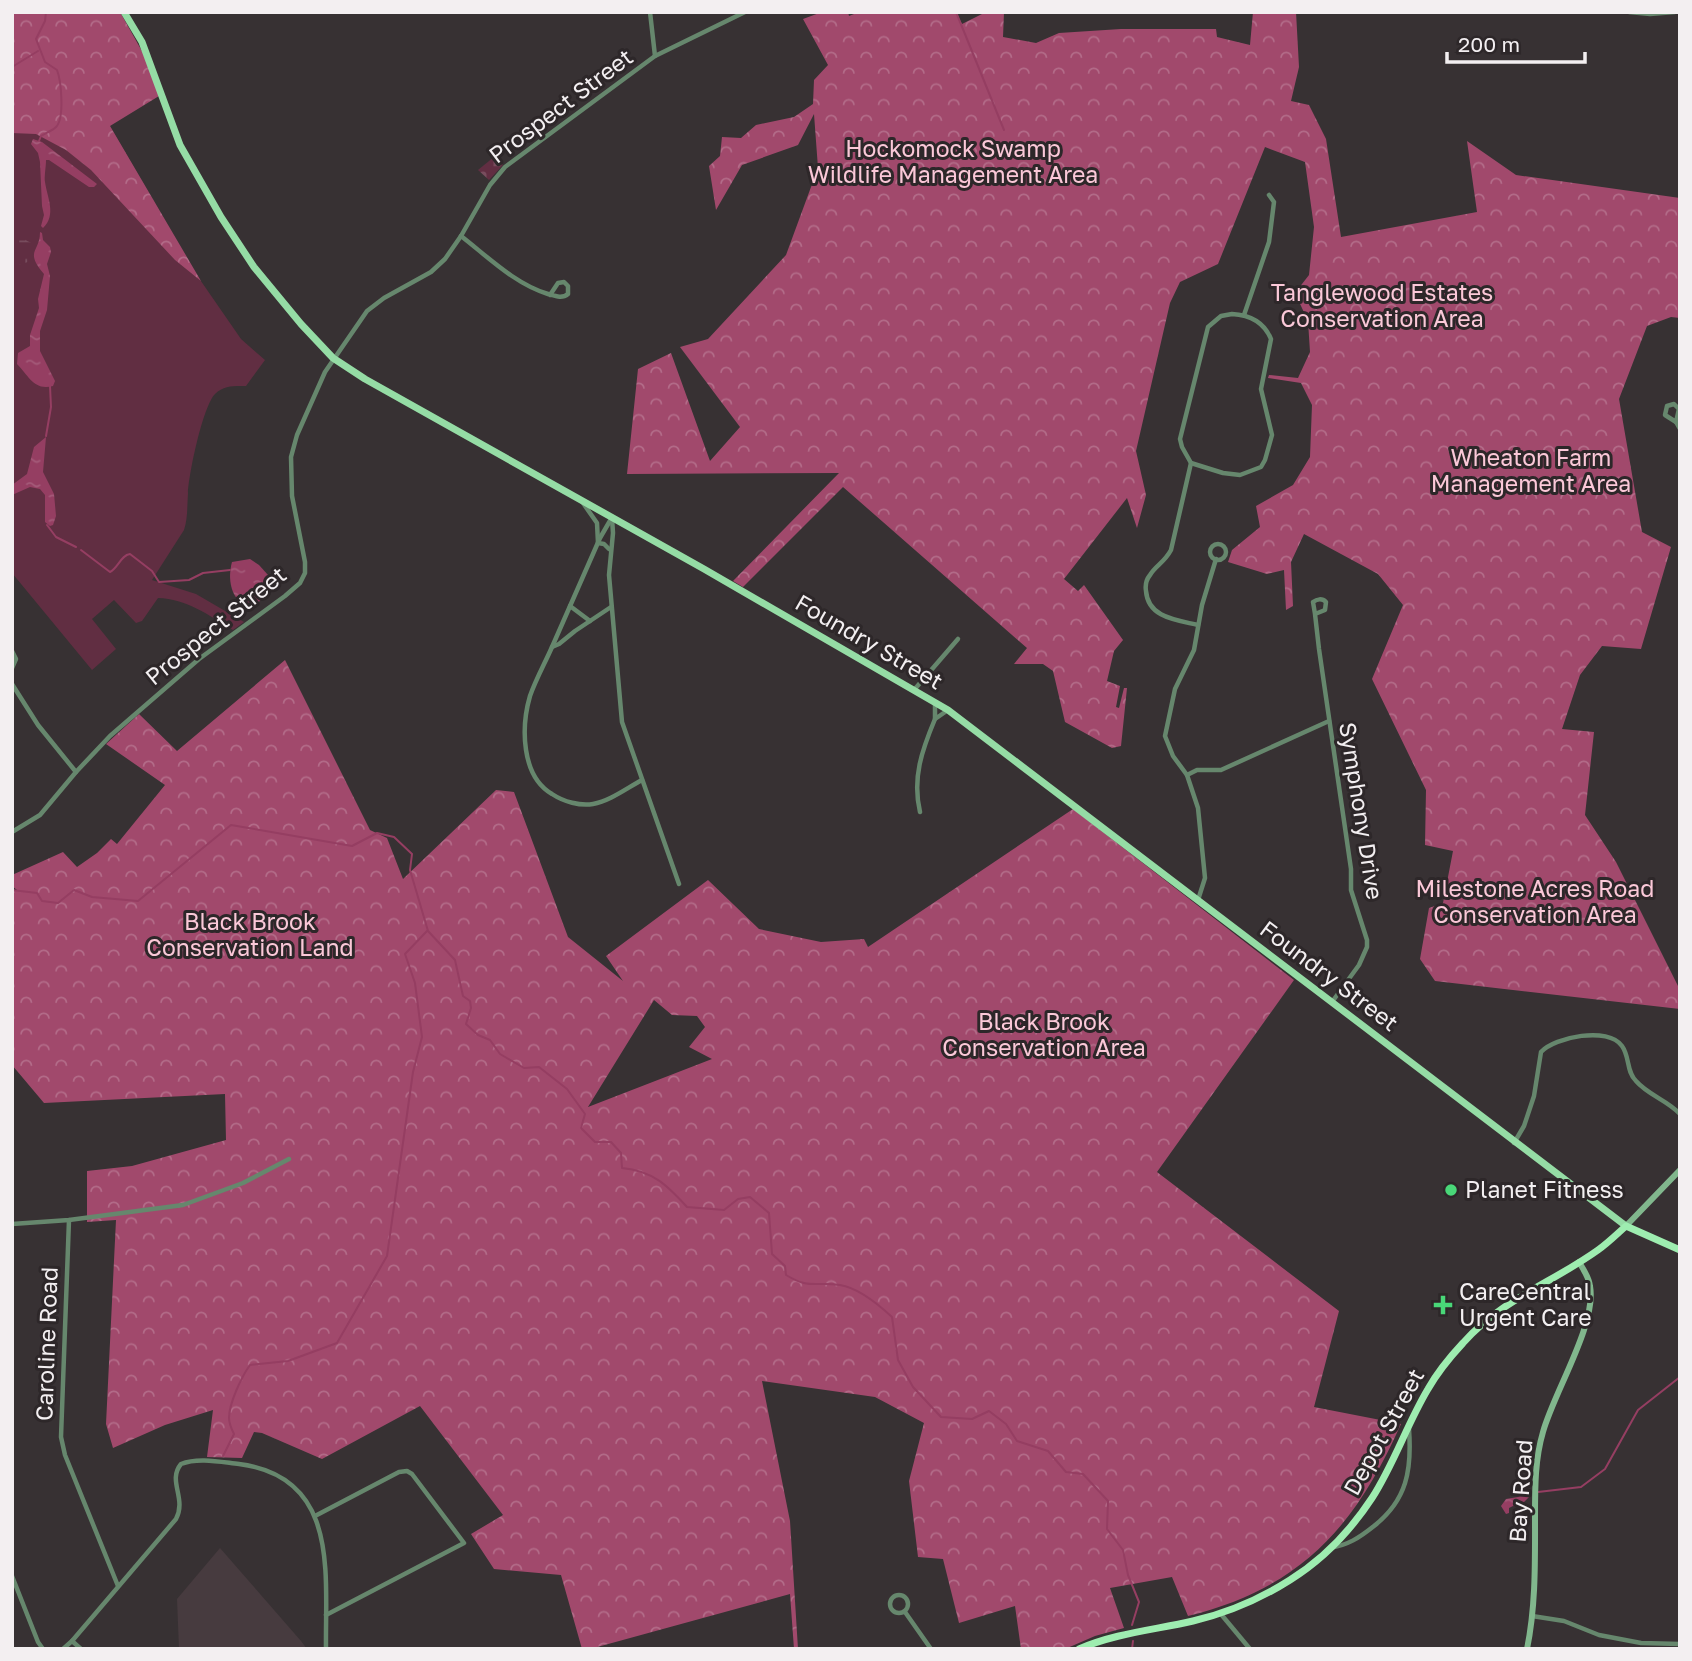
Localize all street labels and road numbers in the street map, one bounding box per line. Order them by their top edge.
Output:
street label: Prospect Street [483,42,638,168]
street label: Prospect Street [139,560,291,690]
street label: Foundry Street [791,588,948,695]
street label: Symphony Drive [1334,720,1390,901]
street label: Foundry Street [1255,914,1404,1036]
street label: Caroline Road [29,1266,63,1422]
street label: Depot Street [1337,1363,1429,1500]
street label: Bay Road [1502,1439,1538,1543]

